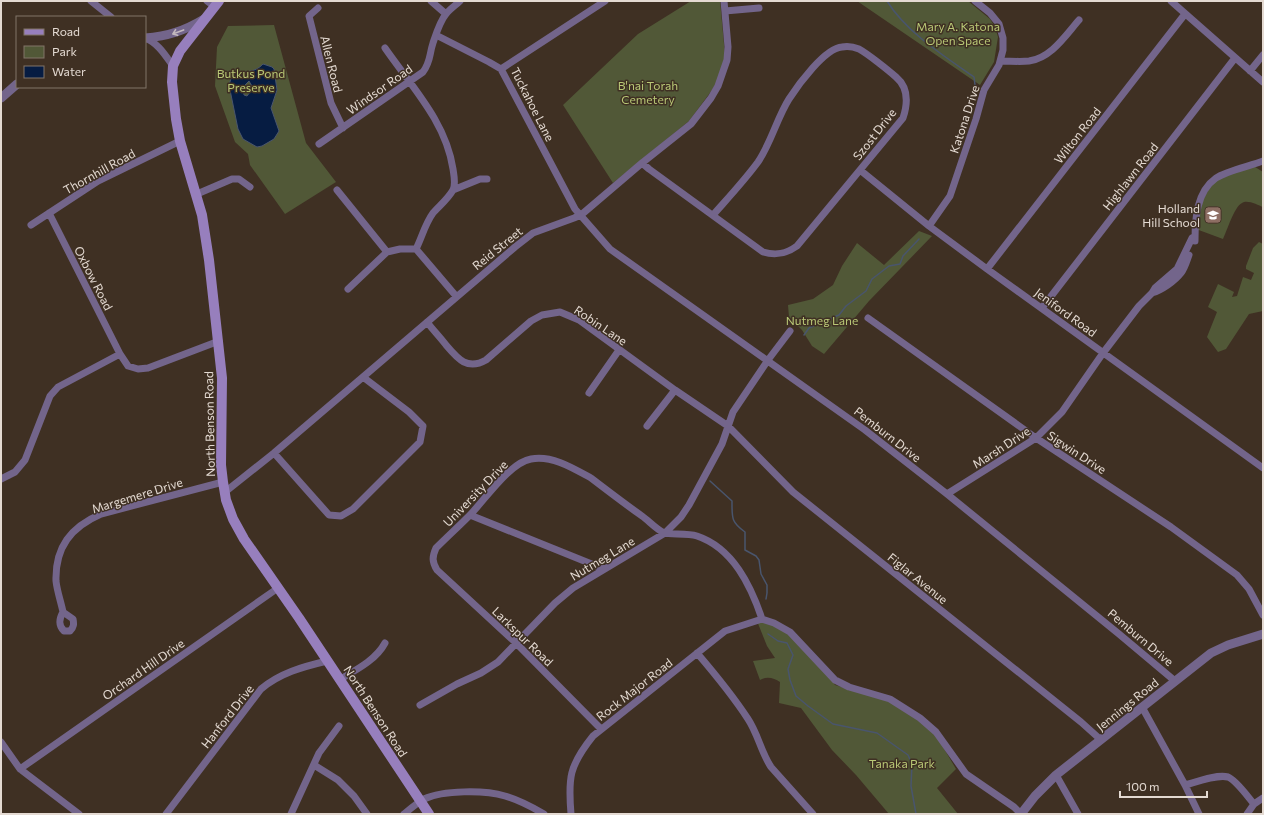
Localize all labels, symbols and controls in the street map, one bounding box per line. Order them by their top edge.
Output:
legend [16,16,146,88]
park label: Mary A. Katona Open Space [916,19,1000,47]
text: Road [52,24,80,38]
one-way arrow [173,28,185,36]
street label: Allen Road [318,34,346,94]
text: Park [52,44,78,58]
street label: Windsor Road [343,61,415,117]
text: Water [52,64,86,78]
street label: Tuckahoe Lane [508,65,558,143]
park label: Butkus Pond Preserve [217,66,285,94]
park label: B'nai Torah Cemetery [618,78,678,106]
street label: Katona Drive [946,83,982,155]
street label: Wilton Road [1051,104,1103,166]
street label: Szost Drive [849,105,899,163]
street label: Highlawn Road [1099,140,1161,212]
street label: Thornhill Road [61,146,137,196]
place label: Holland Hill School [1142,201,1200,229]
school or university icon: Holland Hill School [1203,205,1223,225]
street label: Reid Street [469,224,525,272]
street label: Oxbow Road [72,244,116,312]
street label: Jeniford Road [1032,285,1100,340]
street label: Robin Lane [572,302,630,348]
park label: Nutmeg Lane [786,313,858,327]
street label: North Benson Road [201,371,217,477]
street label: Pemburn Drive [852,404,924,464]
street label: Marsh Drive [970,423,1032,471]
street label: Sigwin Drive [1045,428,1109,476]
street label: University Drive [440,457,510,529]
street label: Margemere Drive [90,475,184,515]
street label: Nutmeg Lane [567,533,637,583]
street label: Figlar Avenue [885,550,951,606]
street label: Larkspur Road [490,604,556,668]
street label: Pemburn Drive [1106,606,1176,668]
street label: Orchard Hill Drive [99,636,187,702]
street label: Rock Major Road [593,655,675,723]
street label: North Benson Road [341,663,411,759]
street label: Jennings Road [1093,675,1162,734]
street label: Hanford Drive [198,682,256,750]
park label: Tanaka Park [869,756,936,770]
scale bar [1120,773,1207,799]
text: 100 m [1126,779,1160,793]

